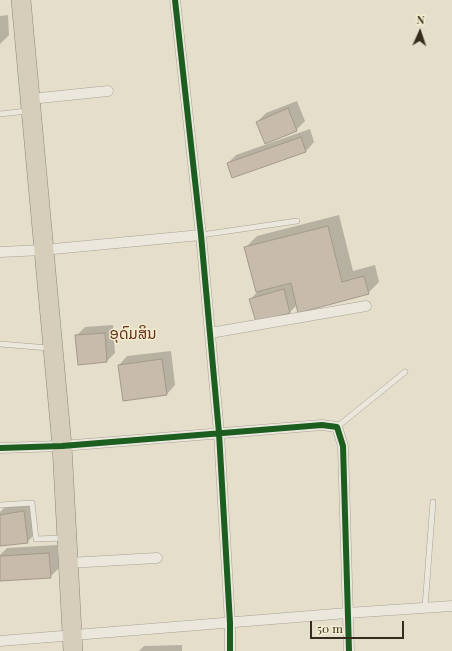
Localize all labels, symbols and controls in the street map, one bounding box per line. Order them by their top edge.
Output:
north arrow [400,12,440,52]
text: N [416,12,425,27]
district label: ອຸດົມສິນ [110,325,156,343]
scale bar [312,613,406,639]
text: 50 m [317,620,343,636]

